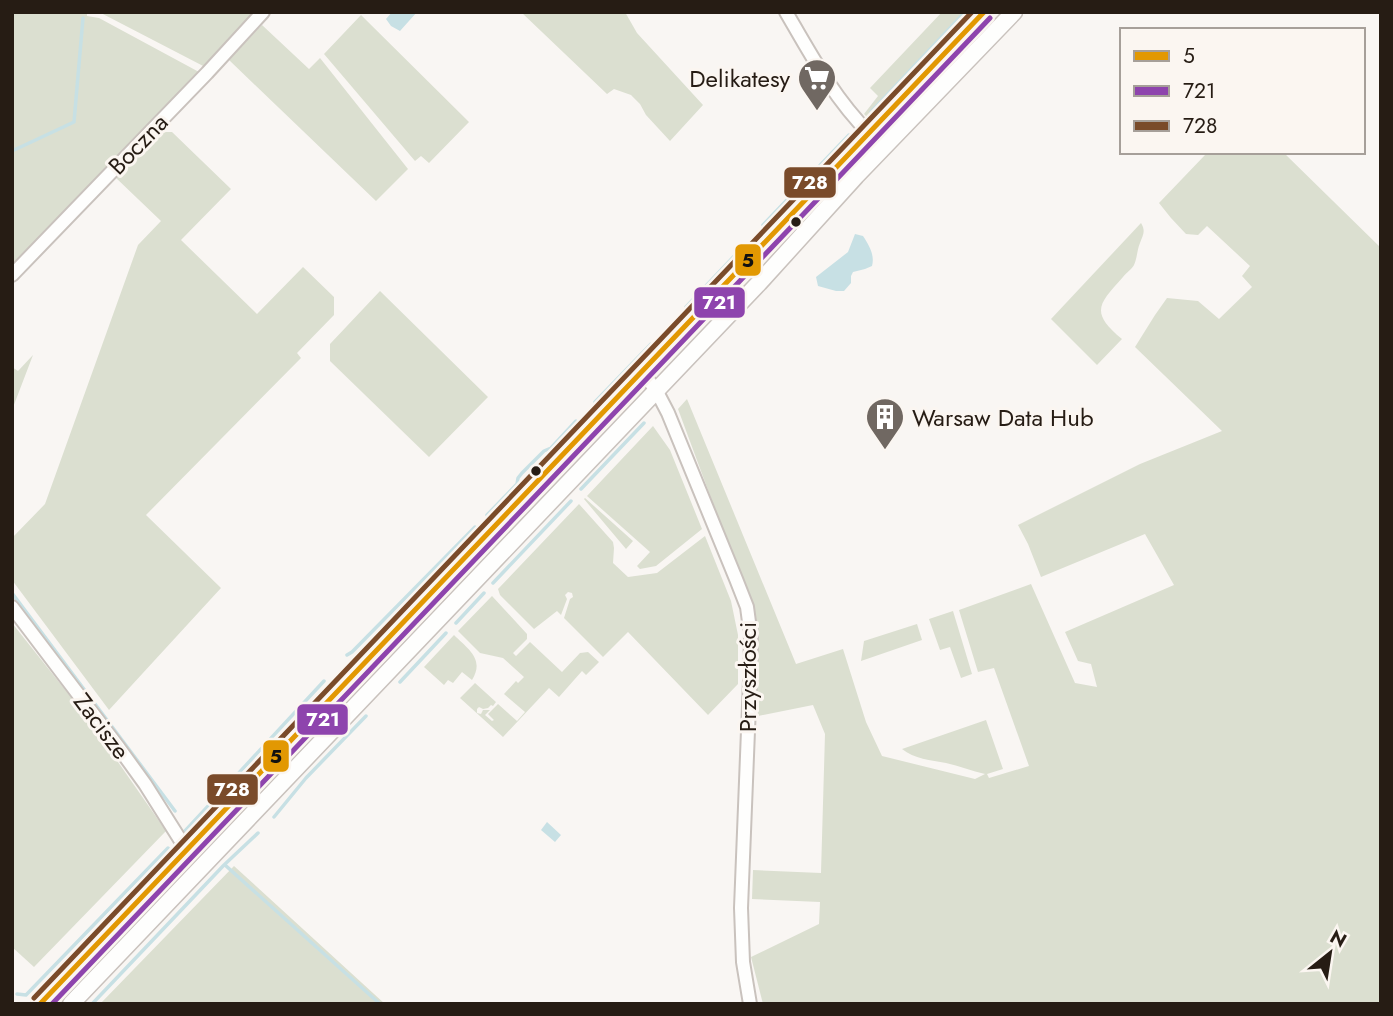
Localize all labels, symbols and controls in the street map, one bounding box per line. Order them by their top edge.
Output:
legend [1120,28,1365,154]
text: 5 [1183,41,1195,71]
supermarket icon: Delikatesy [796,57,838,112]
place label: Delikatesy [689,61,790,96]
text: 721 [1183,76,1215,106]
street label: Boczna [100,106,176,182]
text: 728 [1183,111,1217,141]
line badge: 728 [783,166,837,199]
text: 728 [792,169,828,196]
unlabelled marker [789,215,803,229]
line badge: 5 [734,243,762,277]
text: 5 [742,247,754,274]
line badge: 721 [693,286,746,319]
text: 721 [702,289,736,316]
building icon: Warsaw Data Hub [864,396,906,451]
place label: Warsaw Data Hub [912,400,1094,435]
unlabelled marker [529,464,543,478]
street label: Przyszłości [730,622,765,732]
street label: Zacisze [65,685,139,767]
line badge: 721 [296,703,349,736]
text: 721 [306,706,340,733]
line badge: 5 [262,739,290,773]
text: 5 [270,743,282,770]
line badge: 728 [206,773,259,806]
text: 728 [214,776,250,803]
north arrow [1295,918,1365,988]
text: N [1325,923,1352,954]

